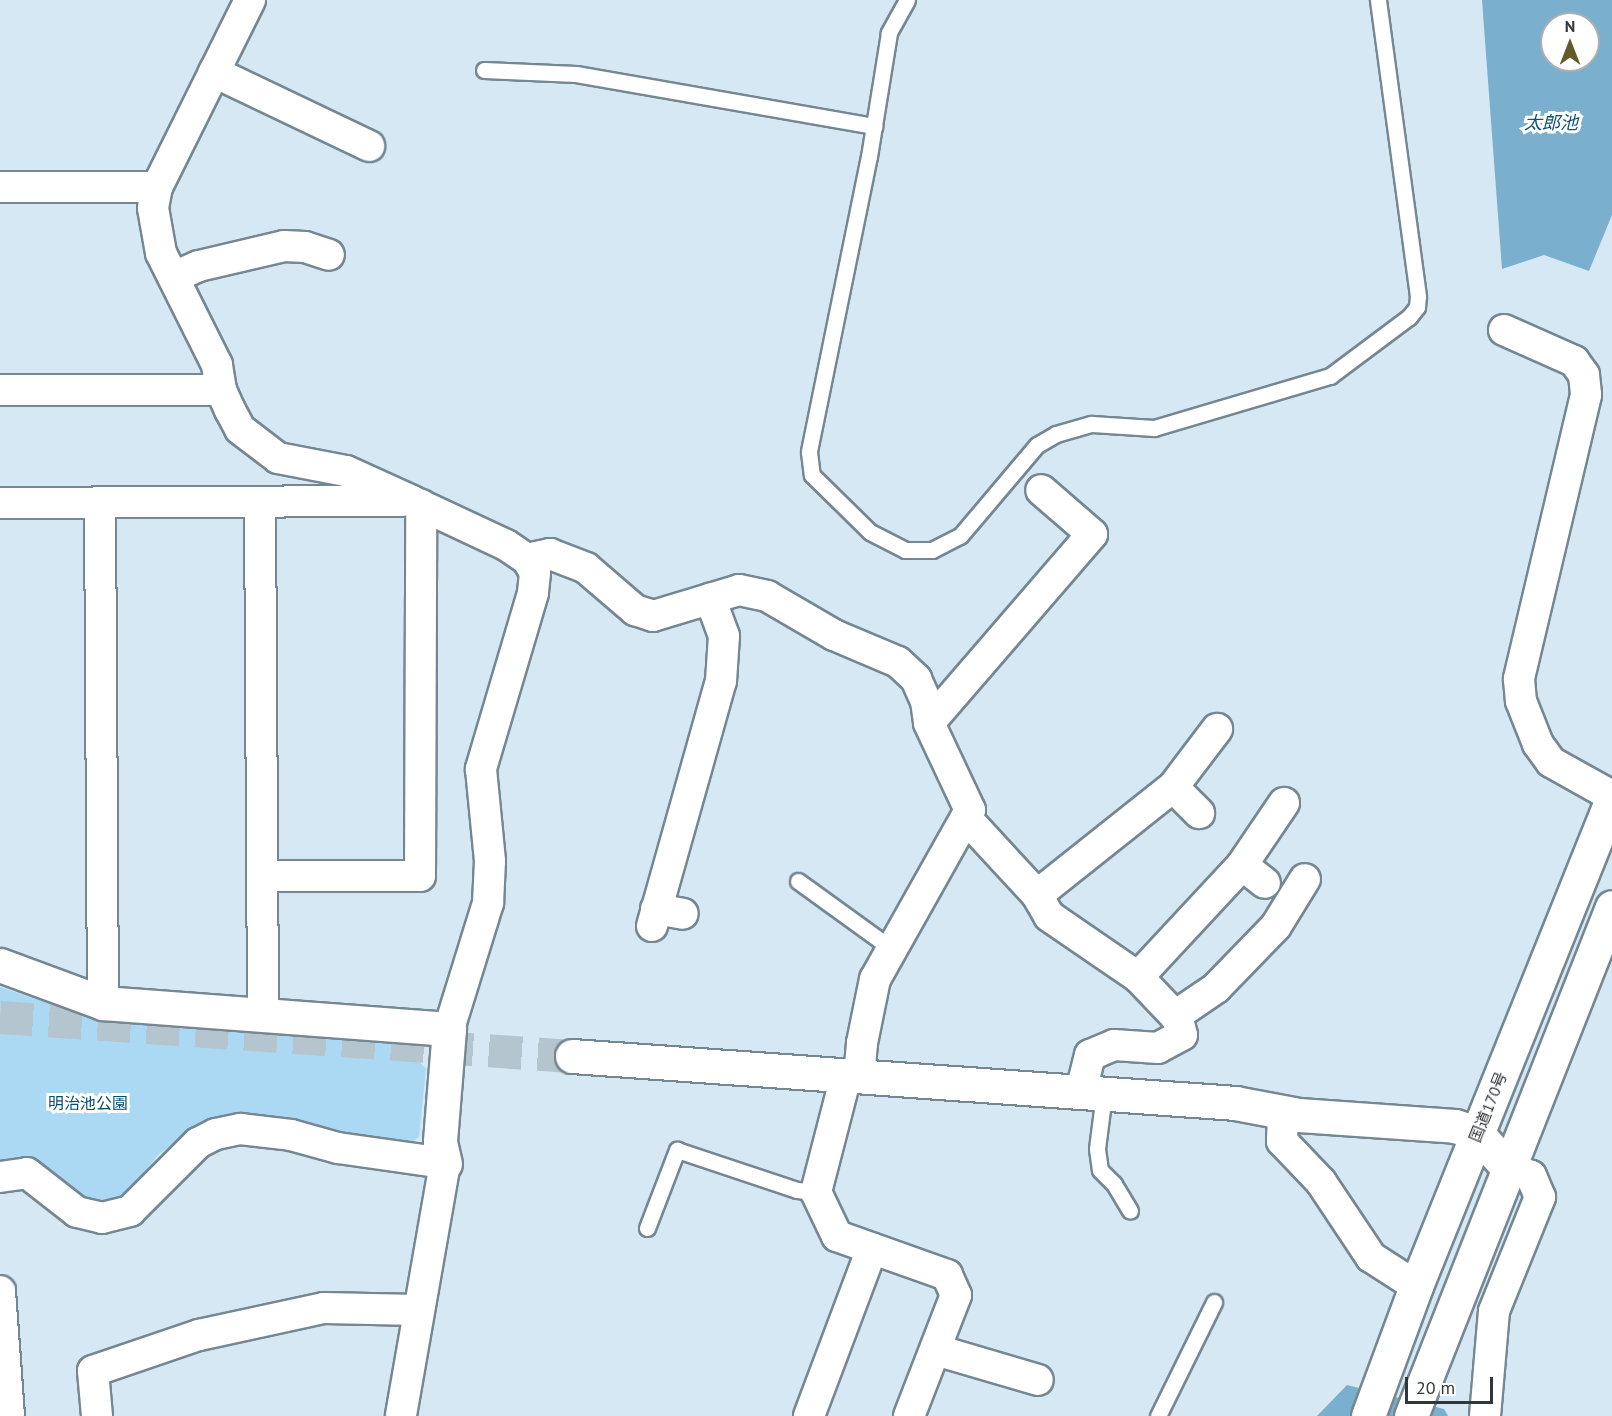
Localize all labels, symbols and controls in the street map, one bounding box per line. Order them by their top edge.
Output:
north arrow [1540,12,1600,72]
text: N [1565,16,1575,36]
water label: 太郎池 [1524,112,1578,134]
street label: 国道170号 [1465,1069,1511,1145]
park label: 明治池公園 [48,1093,128,1113]
scale bar [1408,1365,1496,1403]
text: 20 m [1416,1376,1455,1399]

